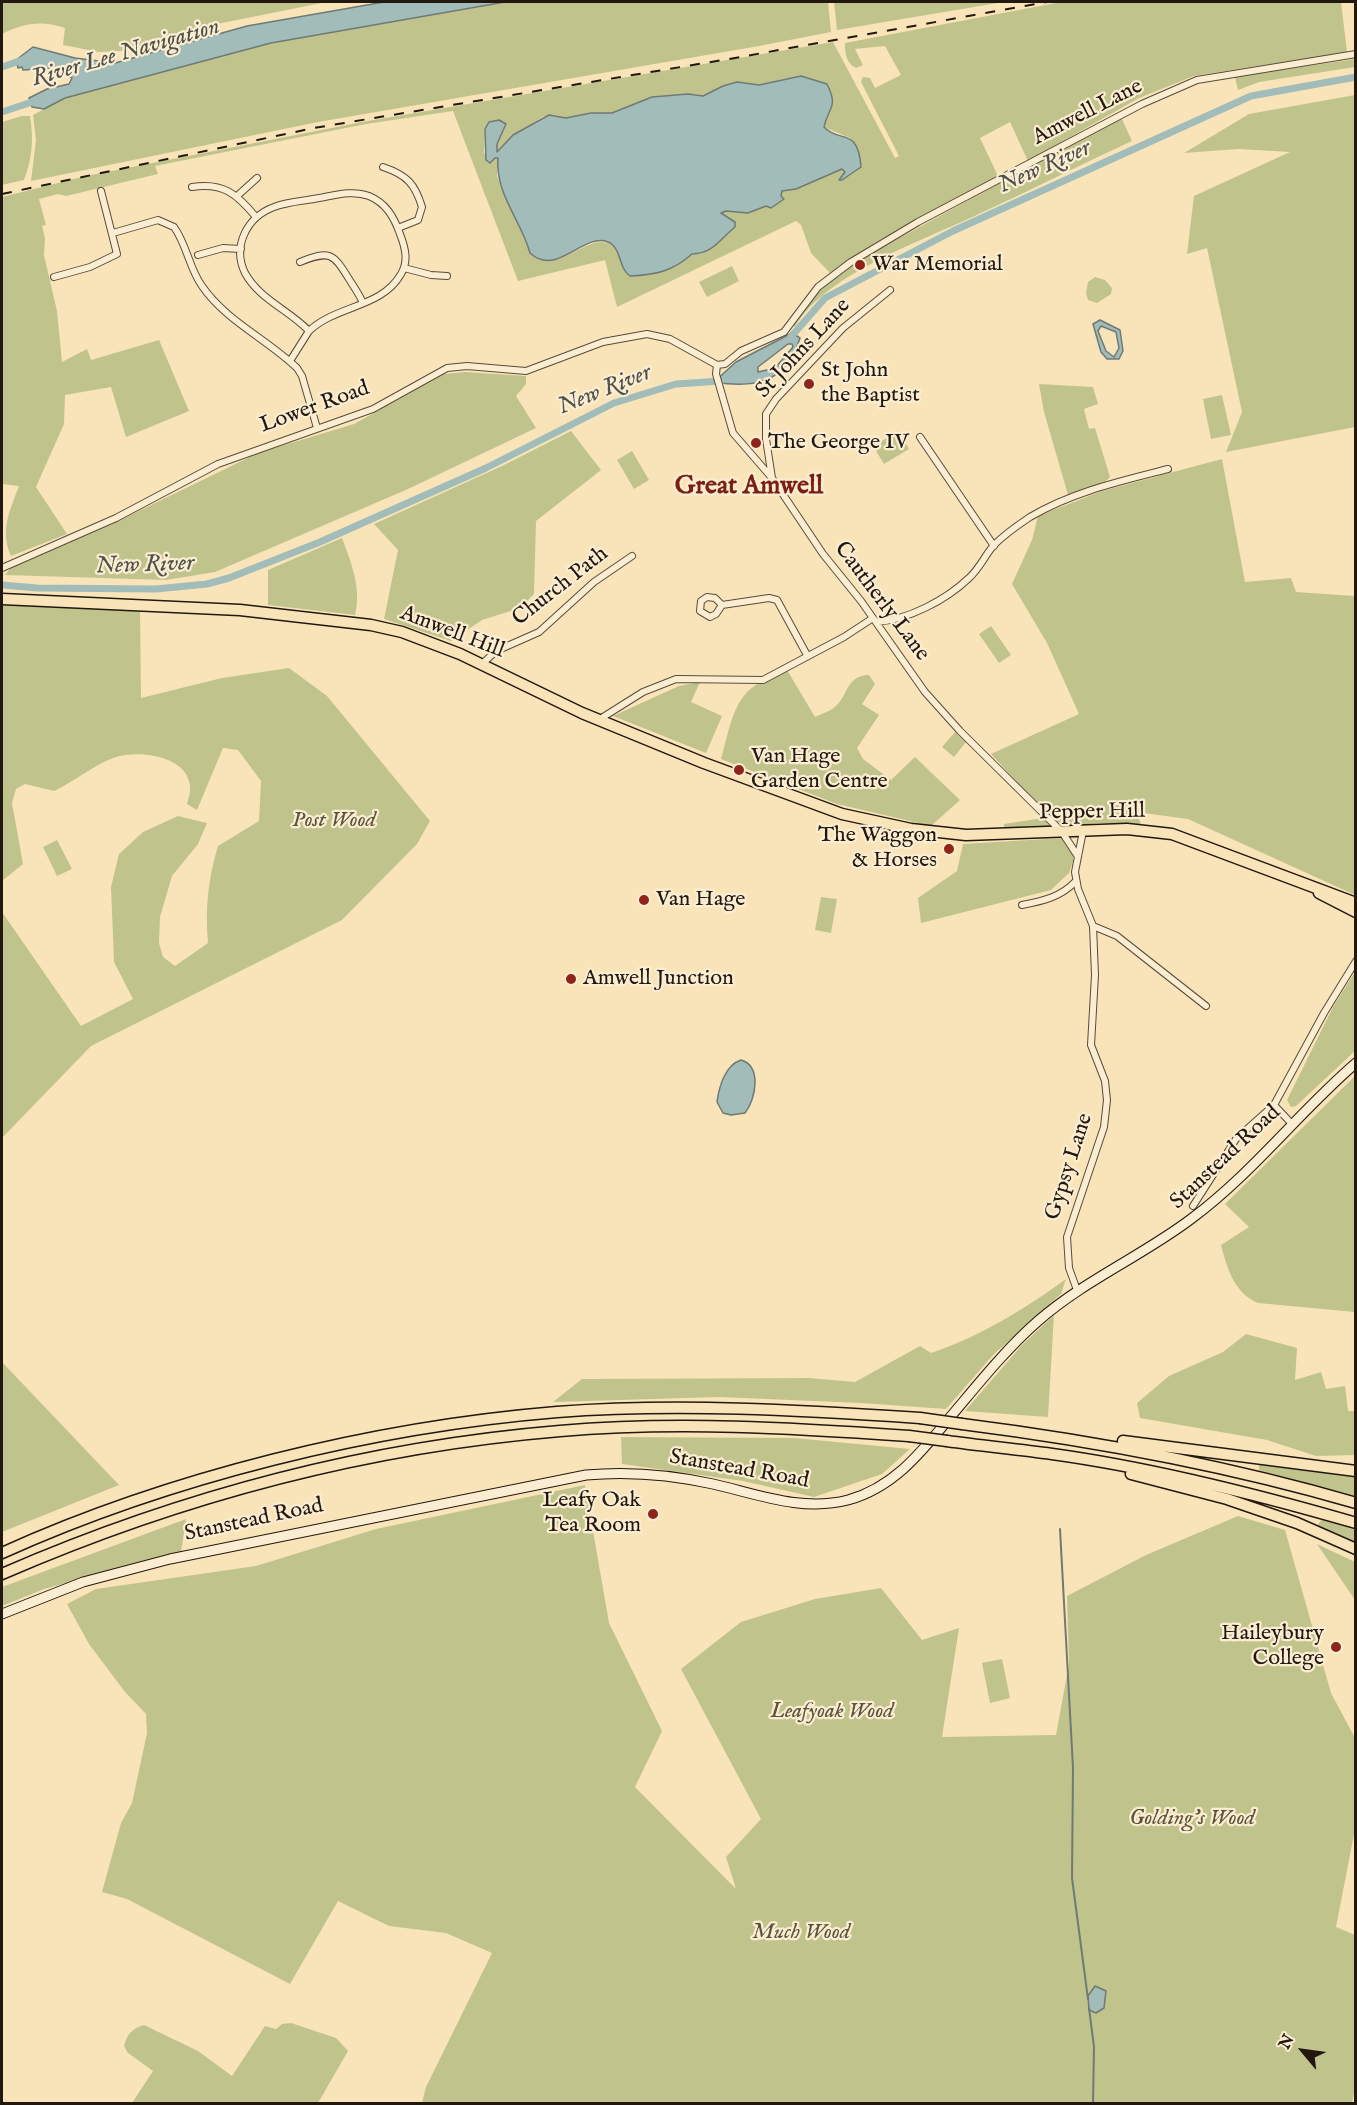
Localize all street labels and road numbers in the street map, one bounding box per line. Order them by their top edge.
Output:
street label: Amwell Lane [1029,74,1147,152]
street label: St Johns Lane [751,294,857,404]
street label: Lower Road [257,376,373,440]
street label: Cautherly Lane [828,537,934,667]
street label: Church Path [508,541,614,633]
street label: Amwell Hill [396,601,508,665]
street label: Pepper Hill [1039,799,1145,827]
street label: Stanstead Road [1165,1100,1287,1216]
street label: Gypsy Lane [1040,1110,1100,1224]
street label: Stanstead Road [667,1445,811,1495]
street label: Stanstead Road [182,1493,326,1549]

